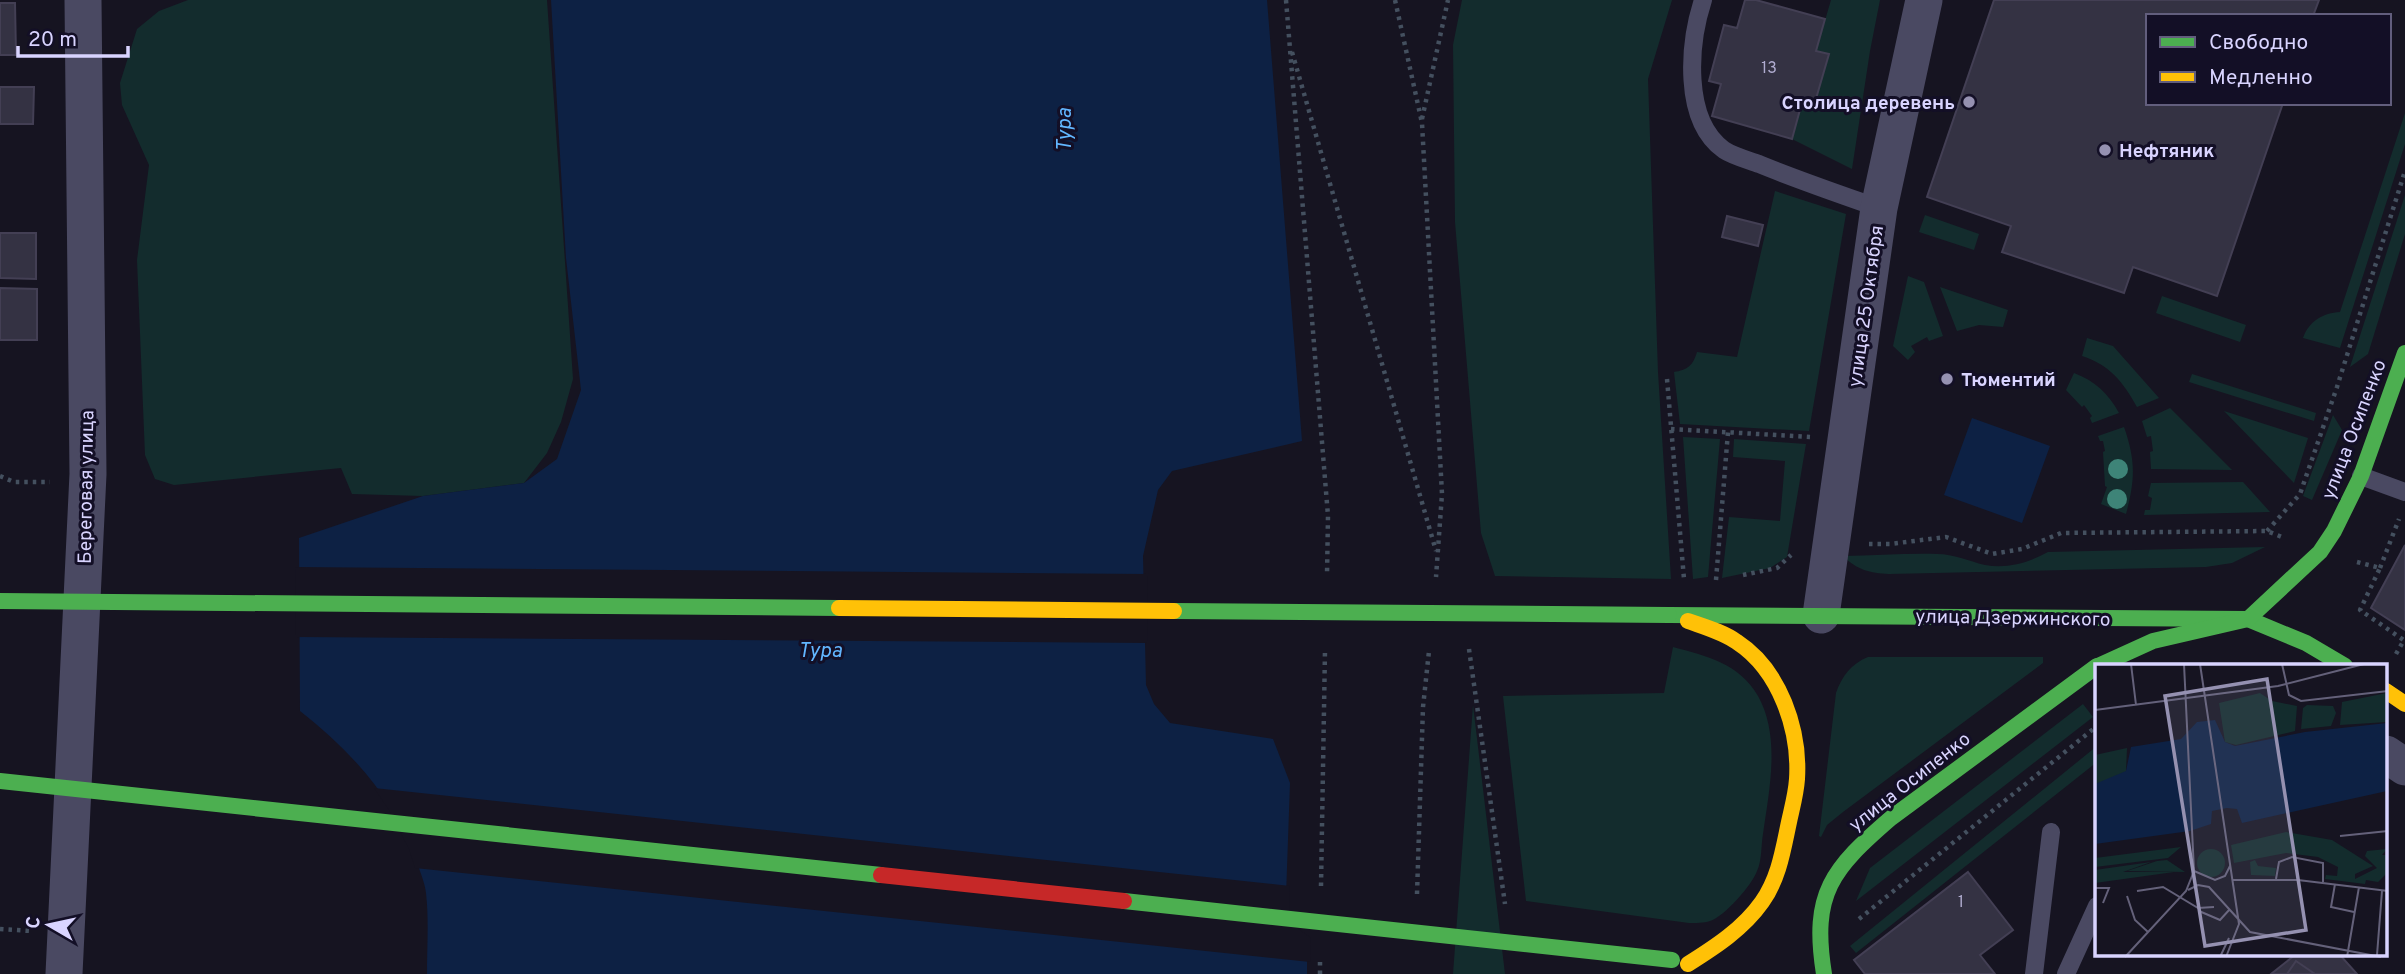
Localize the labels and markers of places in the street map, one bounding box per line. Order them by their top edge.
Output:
place label: Столица деревень [1781,92,1955,116]
marker: Столица деревень [1961,94,1977,110]
place label: Нефтяник [2119,140,2215,164]
marker: Нефтяник [2097,142,2113,158]
place label: Тюментий [1961,369,2056,393]
marker: Тюментий [1939,371,1955,387]

